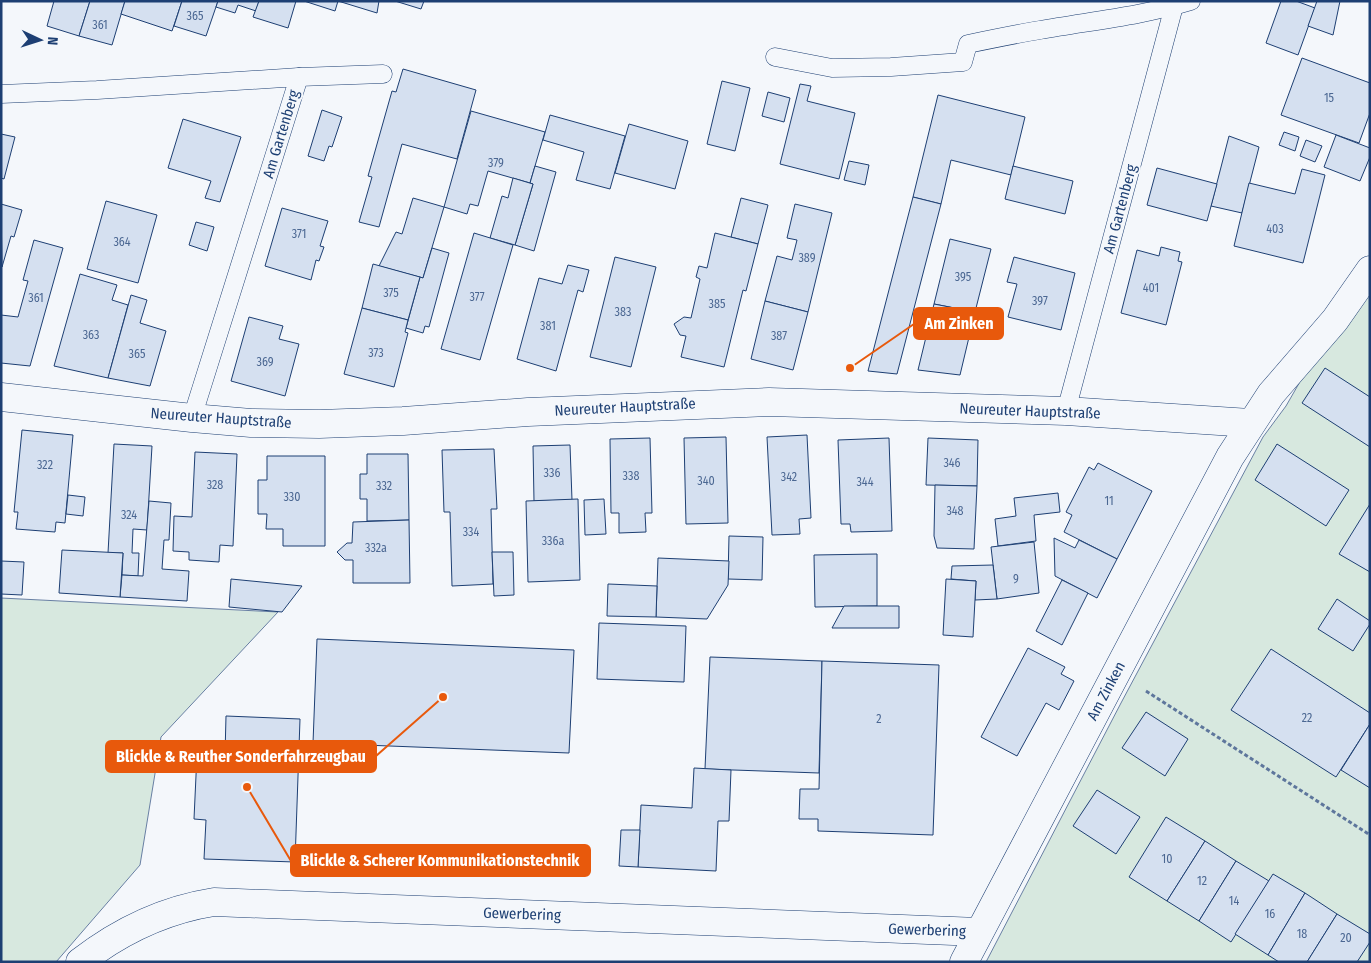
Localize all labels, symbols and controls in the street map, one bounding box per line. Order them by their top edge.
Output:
house number: 365 [187,9,204,23]
north arrow [15,15,65,65]
house number: 361 [92,18,108,32]
text: N [44,36,61,46]
street label: Am Gartenberg [259,88,303,180]
house number: 15 [1324,91,1335,105]
house number: 379 [488,156,504,170]
street label: Am Gartenberg [1099,162,1141,256]
house number: 403 [1266,222,1284,236]
house number: 371 [292,227,306,241]
house number: 364 [113,235,131,249]
house number: 389 [798,251,816,265]
house number: 395 [955,270,972,284]
house number: 401 [1143,281,1159,295]
house number: 375 [383,286,399,300]
house number: 377 [469,290,485,304]
house number: 361 [28,291,44,305]
house number: 397 [1032,294,1048,308]
house number: 385 [709,297,726,311]
house number: 383 [615,305,631,319]
callout: Am Zinken [914,308,1003,339]
text: Am Zinken [923,314,994,333]
house number: 381 [540,319,556,333]
house number: 363 [83,328,99,342]
house number: 387 [771,329,787,343]
house number: 373 [368,346,384,360]
house number: 365 [129,347,146,361]
house number: 369 [256,355,274,369]
street label: Neureuter Hauptstraße [554,394,696,420]
street label: Neureuter Hauptstraße [959,400,1101,422]
street label: Neureuter Hauptstraße [150,404,292,432]
house number: 346 [943,456,961,470]
house number: 322 [37,458,53,472]
house number: 336 [544,466,560,480]
house number: 338 [623,469,639,483]
house number: 342 [781,470,797,484]
house number: 340 [697,474,715,488]
house number: 344 [857,475,874,489]
house number: 328 [207,478,223,492]
house number: 332 [376,479,392,493]
house number: 330 [283,490,301,504]
house number: 11 [1104,494,1114,508]
house number: 348 [946,504,964,518]
house number: 324 [121,508,137,522]
house number: 334 [463,525,479,539]
house number: 336a [542,534,564,548]
house number: 332a [365,541,387,555]
house number: 9 [1013,572,1019,586]
street label: Am Zinken [1083,659,1129,723]
house number: 22 [1302,711,1312,725]
house number: 2 [876,712,882,726]
callout: Blickle & Reuther Sonderfahrzeugbau [106,741,376,772]
text: Blickle & Reuther Sonderfahrzeugbau [116,747,366,766]
callout: Blickle & Scherer Kommunikationstechnik [291,845,590,876]
text: Blickle & Scherer Kommunikationstechnik [300,851,580,870]
house number: 10 [1162,852,1172,866]
house number: 12 [1197,874,1207,888]
house number: 14 [1229,894,1239,908]
street label: Gewerbering [483,904,561,924]
house number: 16 [1265,907,1275,921]
street label: Gewerbering [888,920,966,940]
house number: 18 [1297,927,1307,941]
house number: 20 [1340,931,1352,945]

